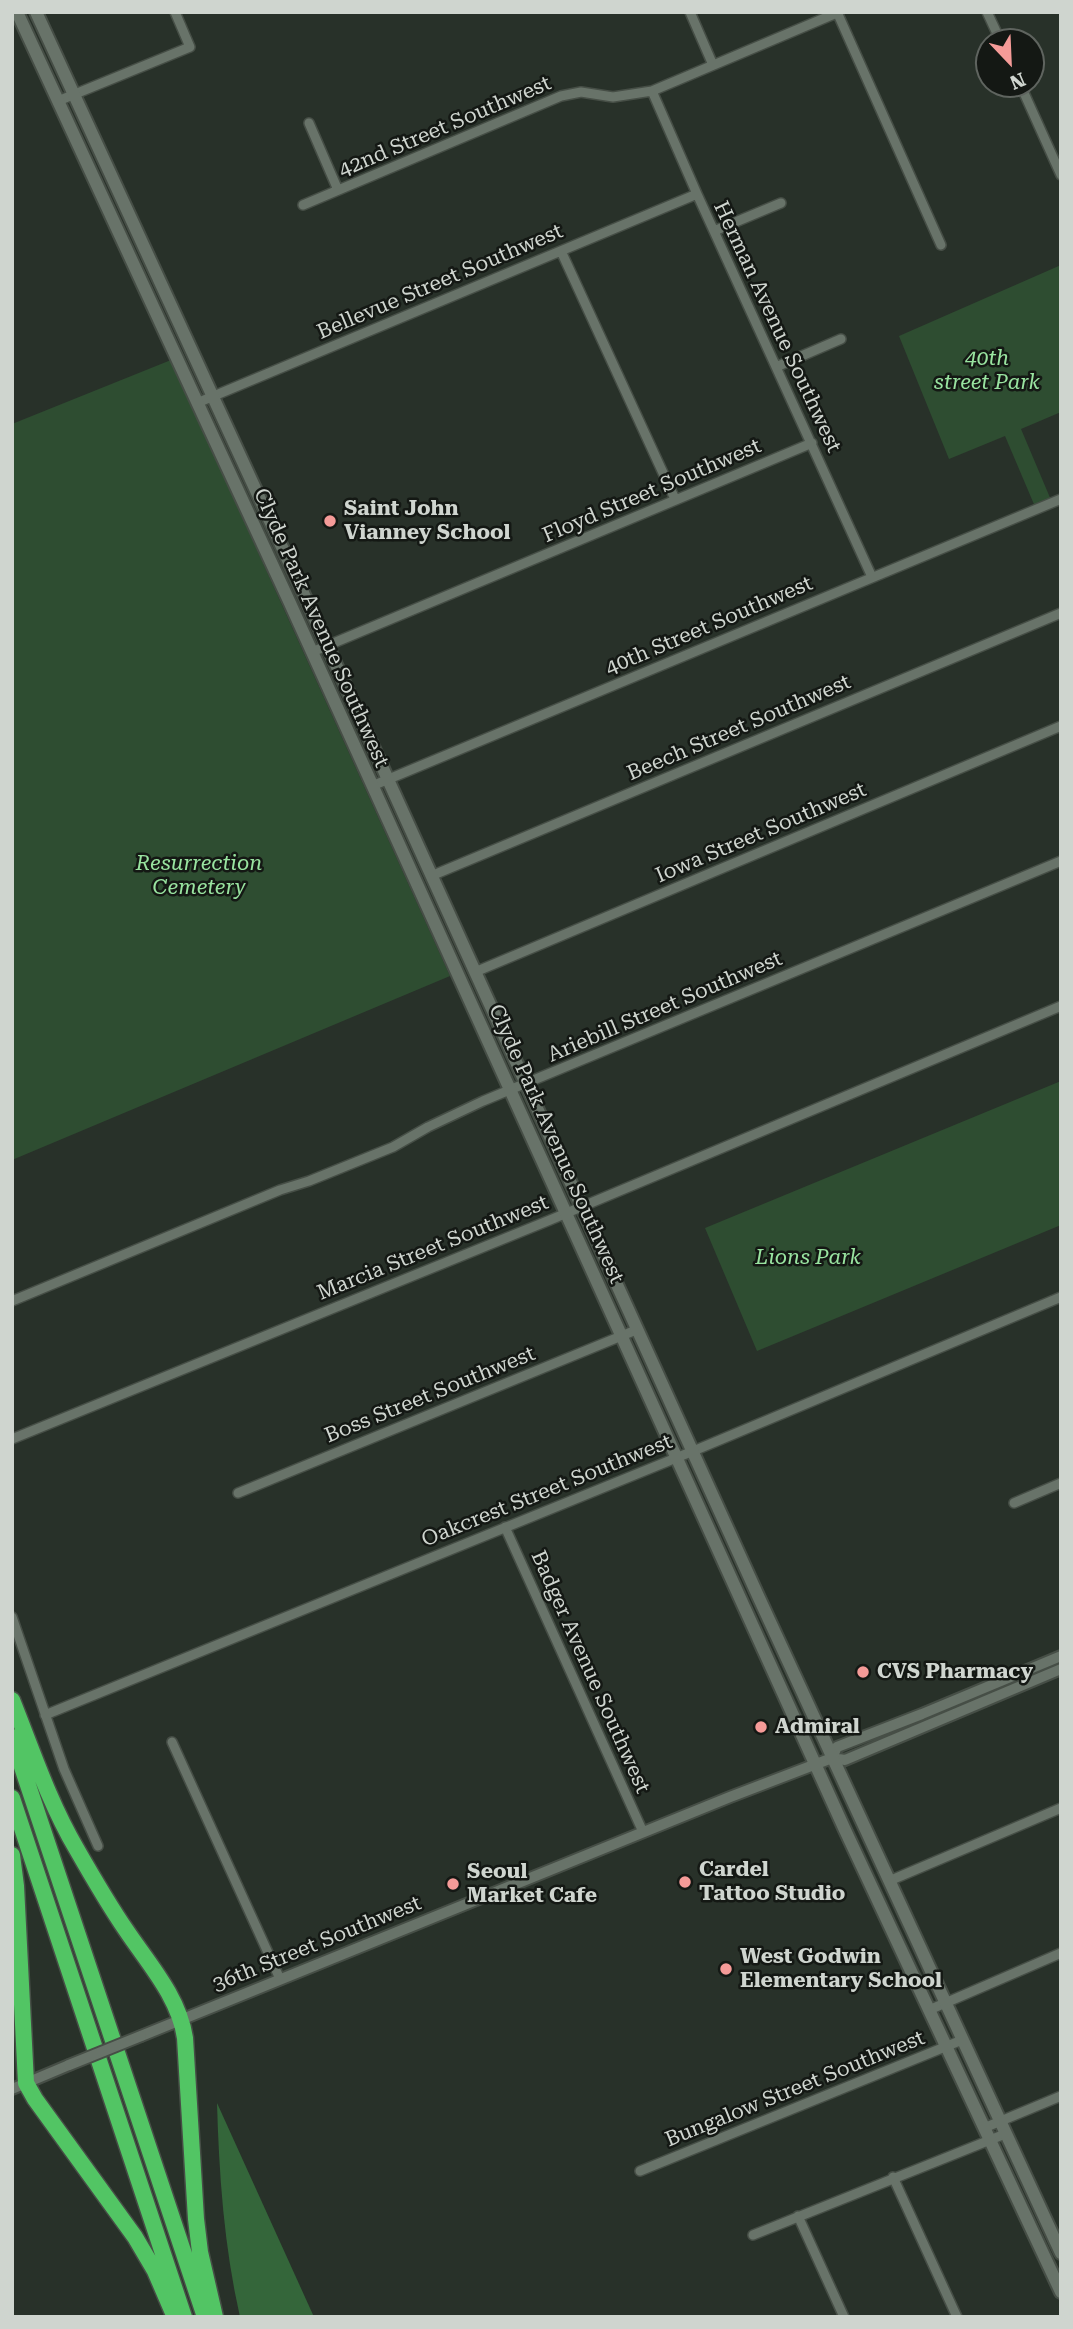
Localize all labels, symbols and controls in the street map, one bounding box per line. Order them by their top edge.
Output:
north arrow [975,28,1045,98]
text: N [1006,68,1029,94]
street label: 42nd Street Southwest [335,71,555,183]
street label: Herman Avenue Southwest [708,197,846,457]
street label: Bellevue Street Southwest [313,219,567,345]
park label: 40th street Park [934,346,1040,396]
street label: Floyd Street Southwest [539,434,765,548]
street label: Clyde Park Avenue Southwest [248,485,394,771]
place label: Saint John Vianney School [344,496,510,546]
marker: Saint John Vianney School [322,513,338,529]
street label: 40th Street Southwest [602,571,816,681]
street label: Beech Street Southwest [623,669,855,787]
street label: Iowa Street Southwest [652,777,870,889]
park label: Resurrection Cemetery [136,851,262,901]
street label: Ariebill Street Southwest [544,946,786,1068]
street label: Clyde Park Avenue Southwest [483,1001,629,1287]
street label: Marcia Street Southwest [314,1190,552,1306]
park label: Lions Park [755,1245,861,1271]
street label: Boss Street Southwest [321,1341,539,1449]
street label: Oakcrest Street Southwest [418,1429,676,1553]
street label: Badger Avenue Southwest [525,1547,655,1797]
place label: CVS Pharmacy [877,1659,1033,1685]
marker: CVS Pharmacy [855,1664,871,1680]
place label: Admiral [775,1714,860,1740]
marker: Admiral [753,1719,769,1735]
place label: Cardel Tattoo Studio [699,1857,845,1907]
place label: Seoul Market Cafe [467,1859,597,1909]
marker: Cardel Tattoo Studio [677,1874,693,1890]
marker: Seoul Market Cafe [445,1876,461,1892]
street label: 36th Street Southwest [209,1891,425,1997]
place label: West Godwin Elementary School [740,1944,942,1994]
marker: West Godwin Elementary School [718,1961,734,1977]
street label: Bungalow Street Southwest [662,2025,928,2153]

